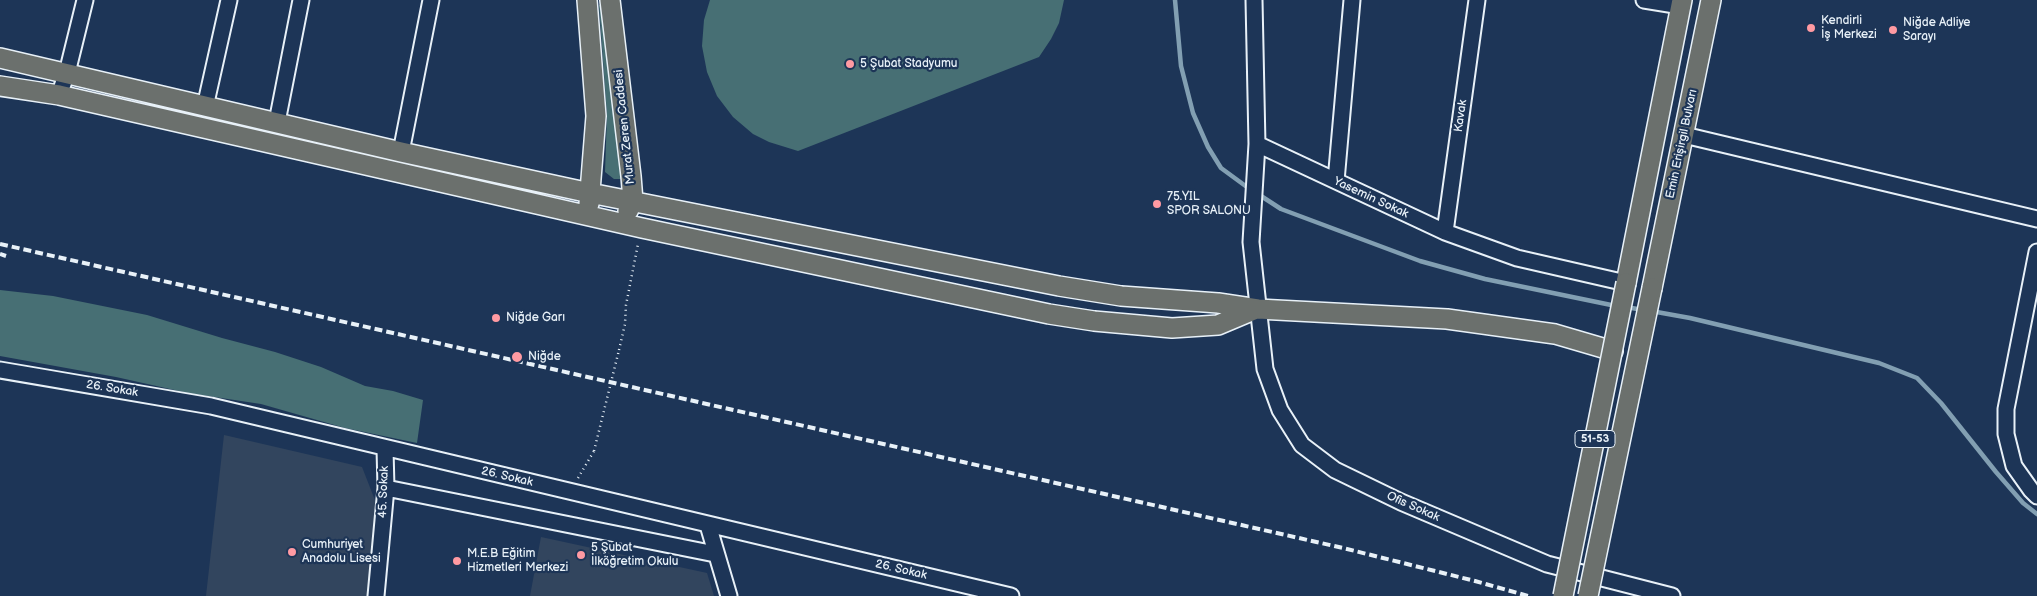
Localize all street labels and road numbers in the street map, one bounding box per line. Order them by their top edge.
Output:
street label: Murat Zeren Caddesi [612,69,638,185]
street label: Emin Erişirgil Bulvarı [1663,88,1701,200]
street label: Kavak [1452,99,1470,133]
street label: Yasemin Sokak [1331,174,1411,222]
street label: 26. Sokak [85,378,139,400]
road number: 51-53 [1575,430,1615,448]
street label: 26. Sokak [480,464,534,490]
street label: 45. Sokak [376,466,392,518]
street label: Ofis Sokak [1384,489,1442,525]
street label: 26. Sokak [874,557,928,583]

